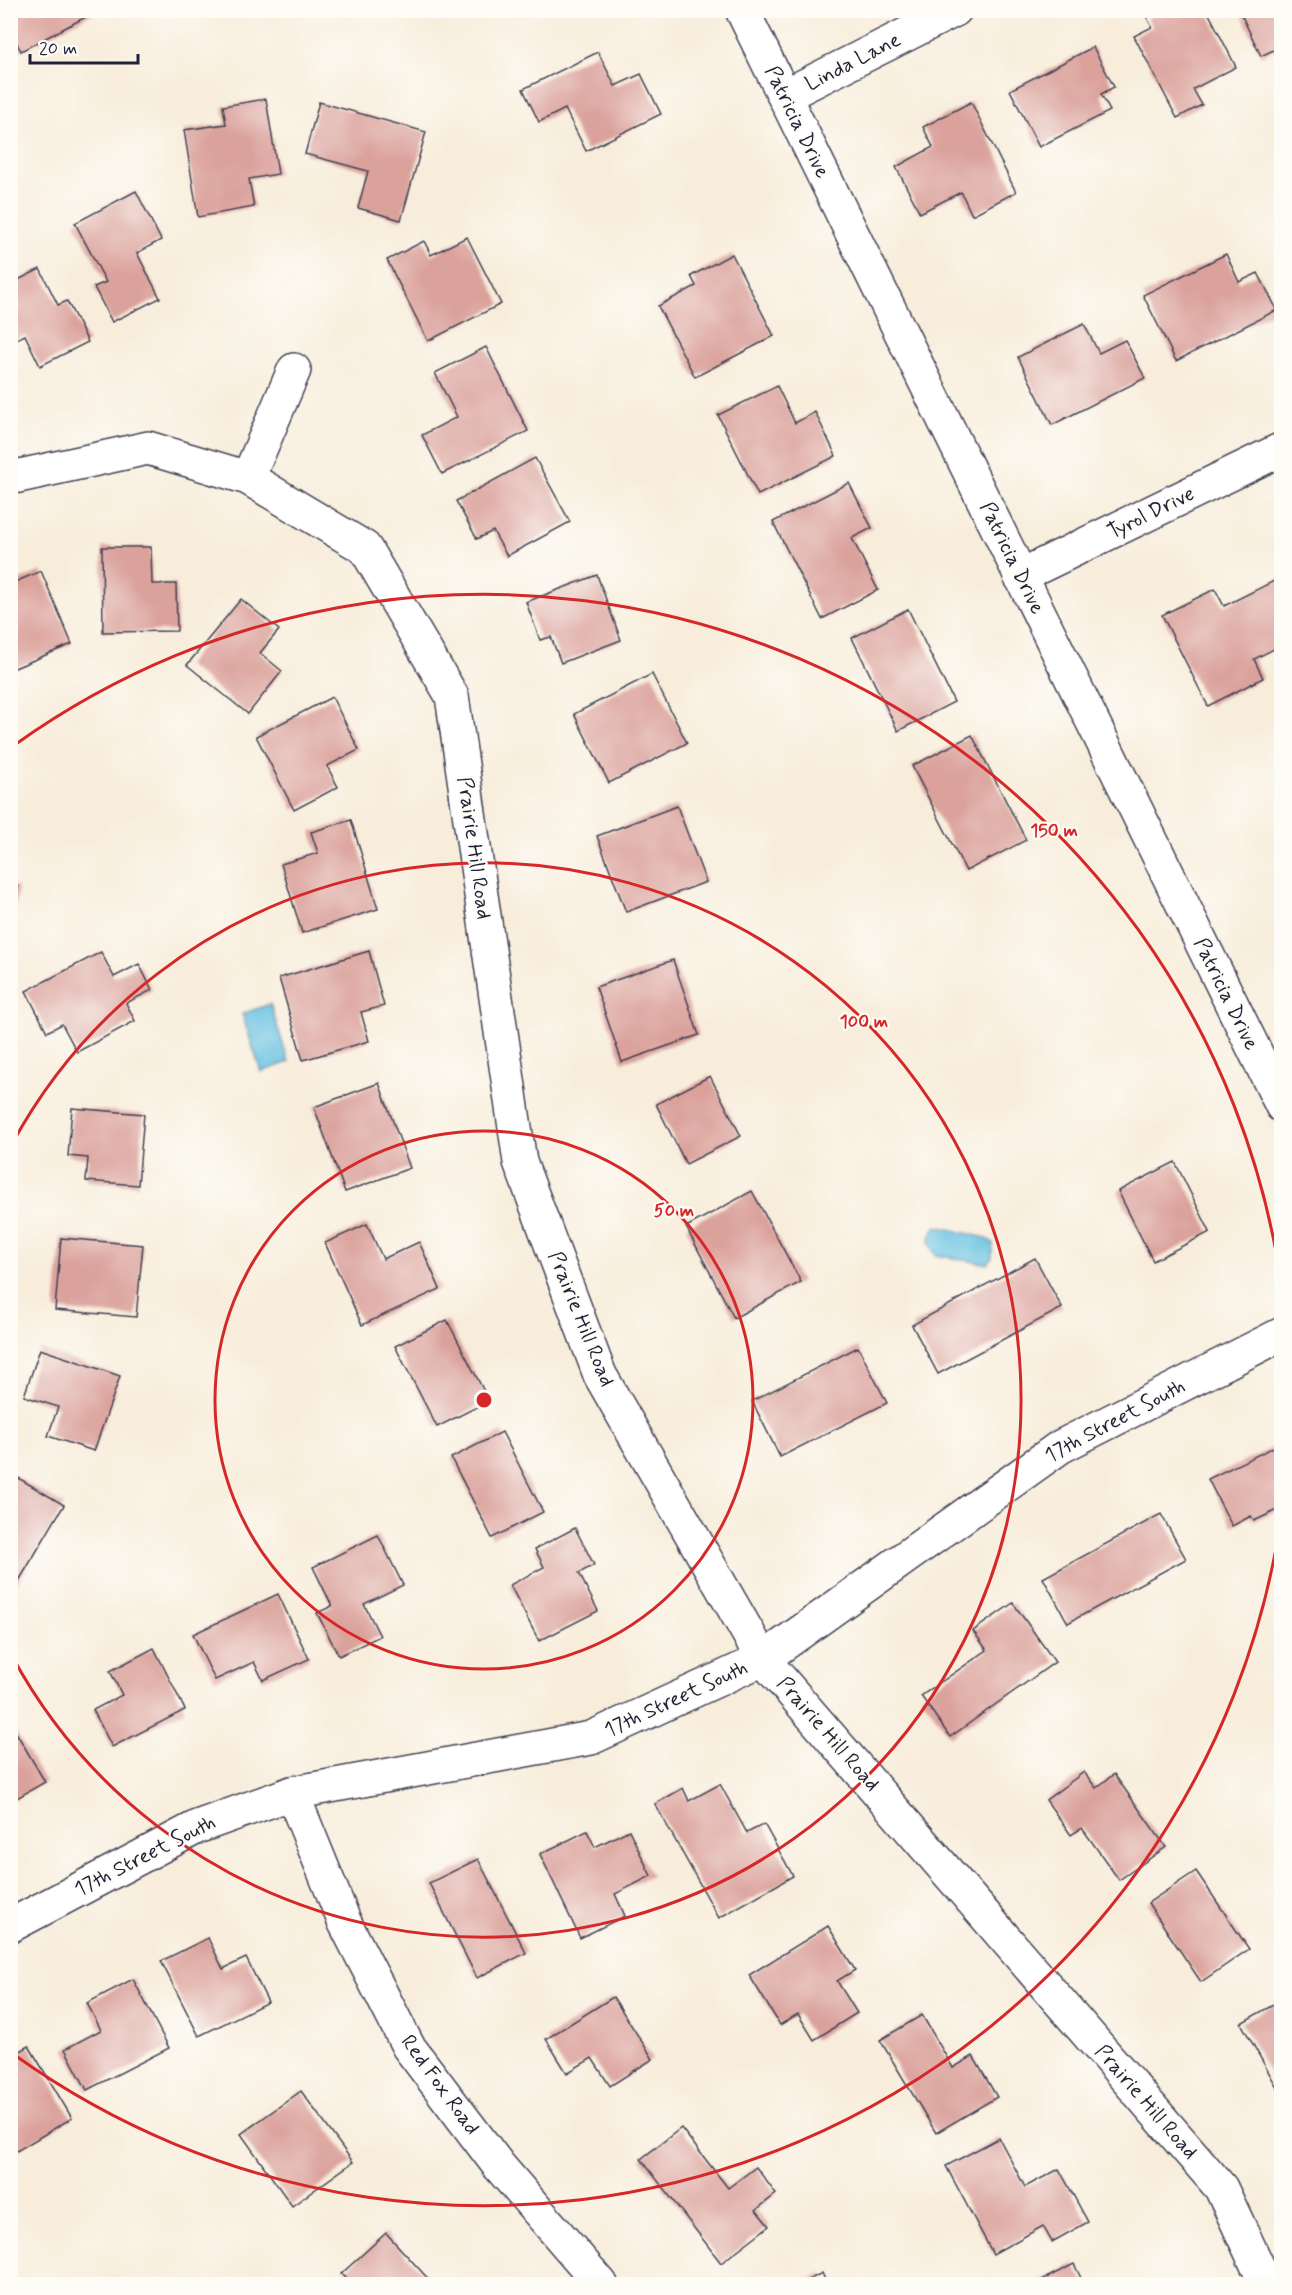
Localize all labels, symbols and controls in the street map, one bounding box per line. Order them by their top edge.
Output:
street label: Linda Lane [800,26,906,98]
scale bar [30,27,138,65]
text: 20 m [39,37,77,61]
street label: Patricia Drive [758,61,836,183]
street label: Tyrol Drive [1103,480,1199,546]
street label: Patricia Drive [973,497,1051,619]
street label: Prairie Hill Road [450,775,498,921]
text: 150 m [1030,819,1078,843]
street label: Patricia Drive [1187,933,1265,1055]
text: 100 m [840,1010,888,1034]
text: 50 m [654,1199,694,1223]
street label: Prairie Hill Road [541,1247,621,1391]
street label: 17th Street South [1040,1372,1190,1470]
centre of rings [474,1390,494,1410]
street label: 17th Street South [600,1654,752,1744]
street label: Prairie Hill Road [770,1671,886,1797]
street label: 17th Street South [70,1808,220,1904]
street label: Red Fox Road [394,2029,486,2141]
street label: Prairie Hill Road [1088,2039,1204,2165]

